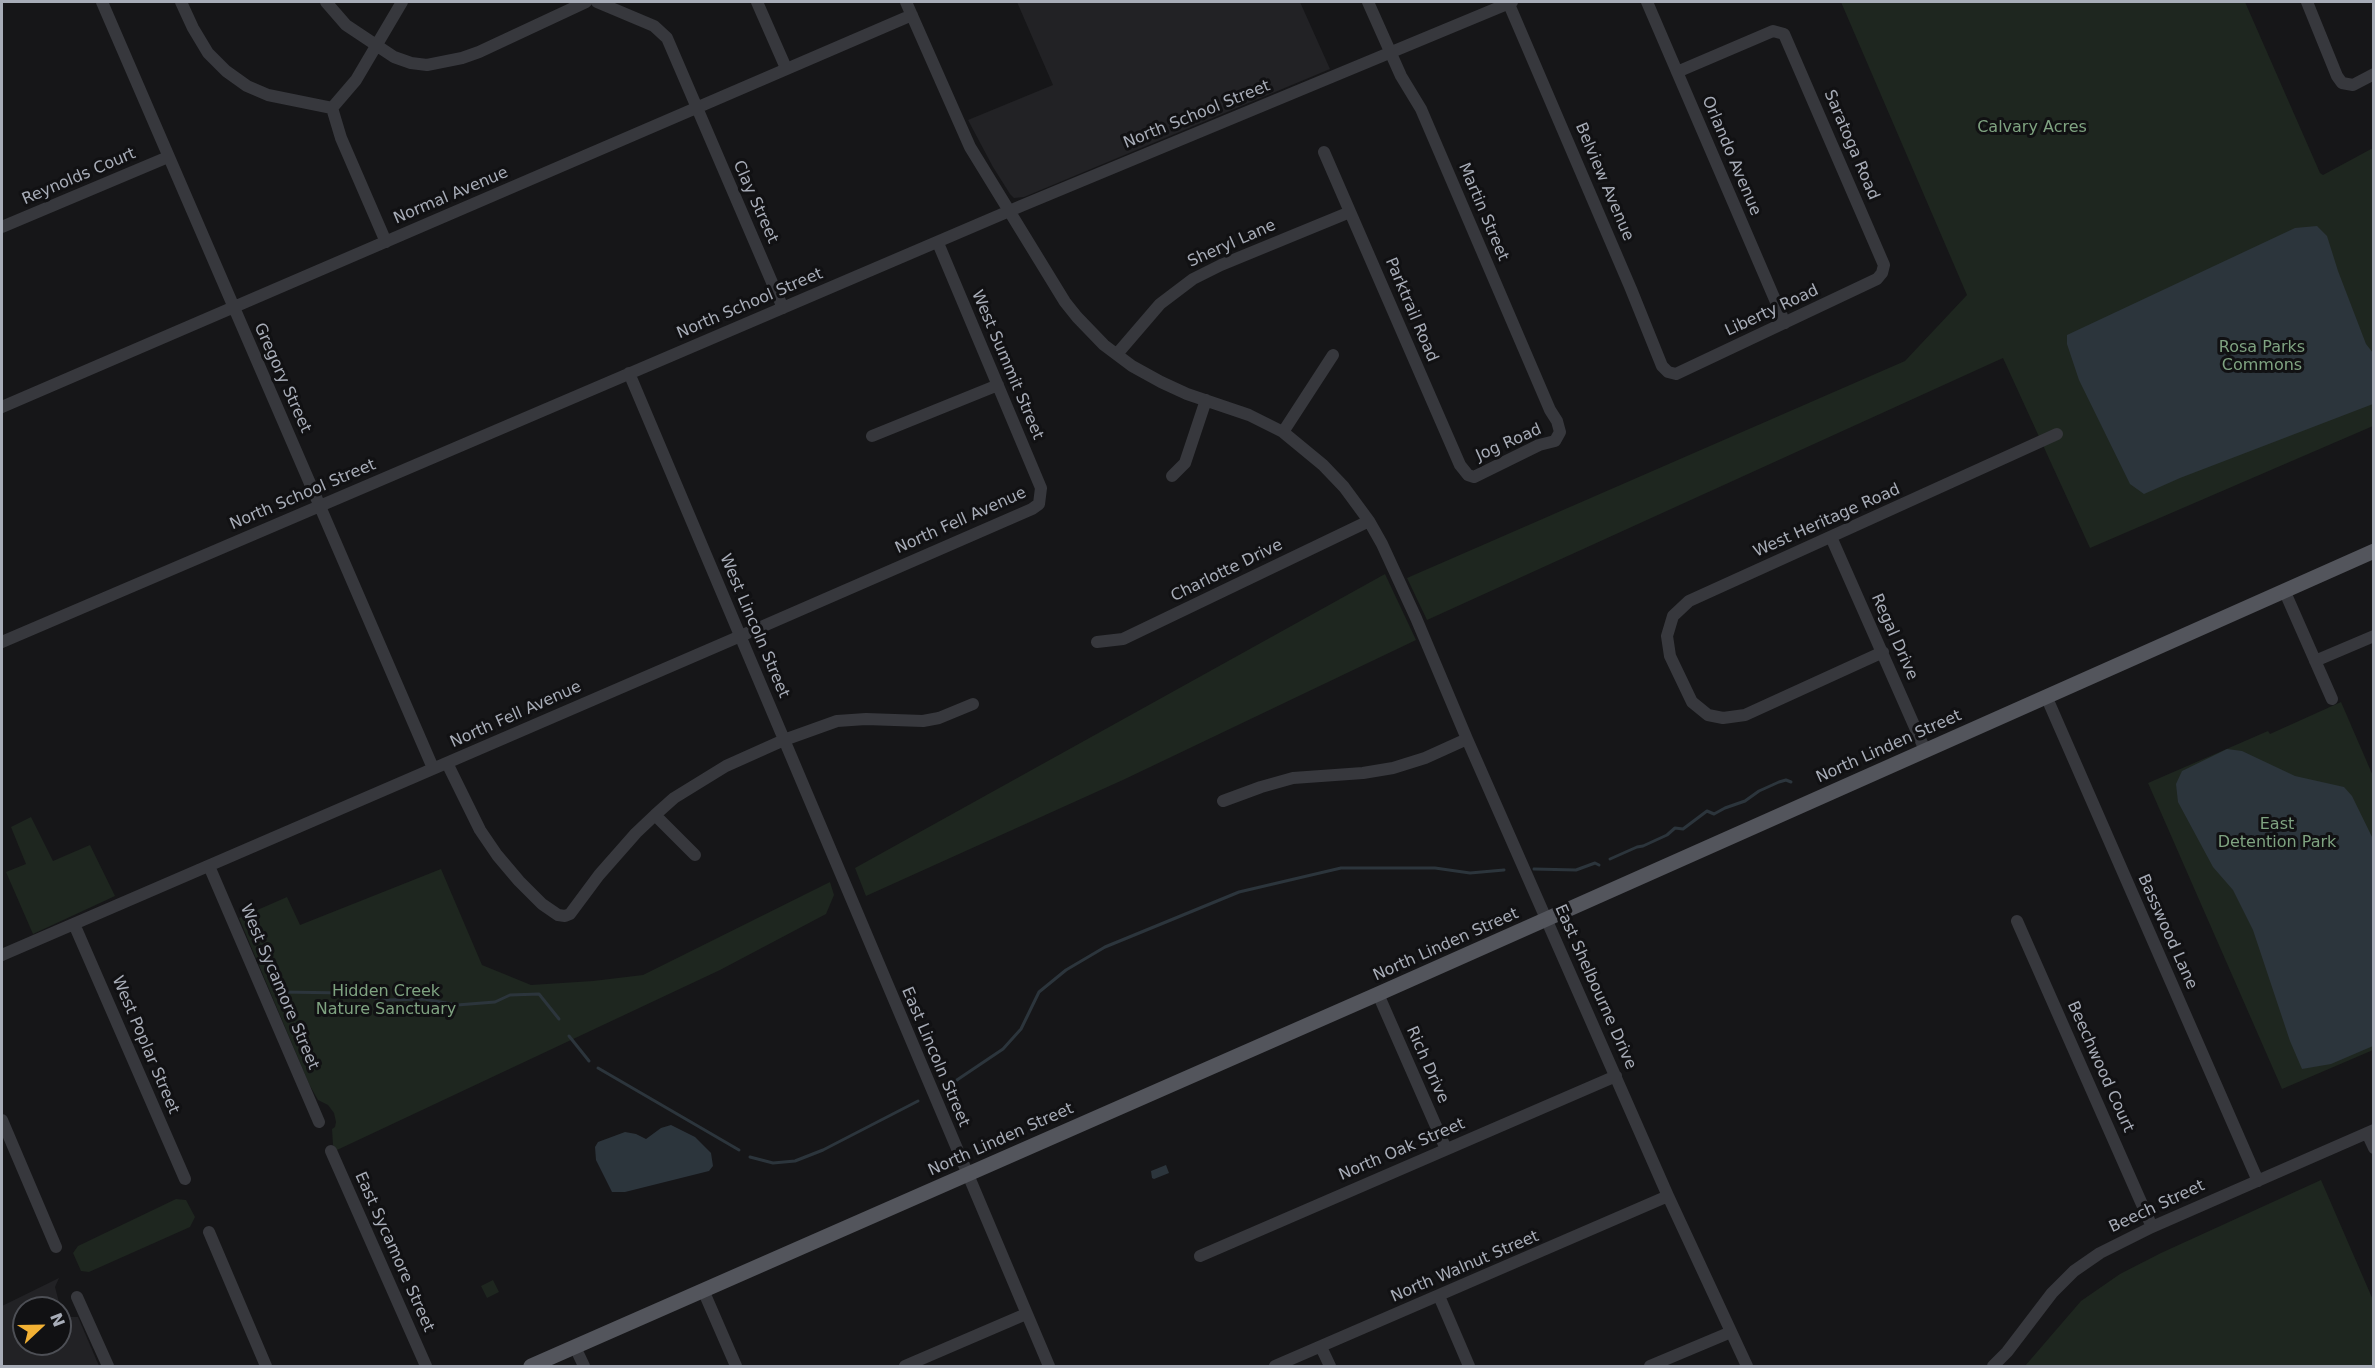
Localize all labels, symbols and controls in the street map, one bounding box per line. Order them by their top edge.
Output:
street label: North School Street [1121,77,1273,153]
street label: Saratoga Road [1819,87,1883,203]
street label: Orlando Avenue [1697,93,1765,219]
park label: Calvary Acres [1977,118,2087,138]
street label: Belview Avenue [1570,120,1638,244]
street label: Reynolds Court [19,144,139,210]
street label: Clay Street [728,158,782,246]
street label: Martin Street [1454,160,1512,264]
street label: Normal Avenue [391,163,511,229]
street label: Sheryl Lane [1185,216,1279,272]
street label: Parktrail Road [1380,255,1442,365]
street label: North School Street [674,265,826,343]
street label: Liberty Road [1722,281,1822,341]
street label: West Summit Street [967,287,1047,443]
street label: Gregory Street [249,320,315,436]
park label: Rosa Parks Commons [2219,338,2305,376]
street label: Jog Road [1473,420,1545,466]
street label: North School Street [227,456,379,534]
street label: West Heritage Road [1751,480,1903,562]
street label: North Fell Avenue [892,483,1030,559]
street label: Charlotte Drive [1168,536,1286,606]
street label: West Lincoln Street [715,551,793,701]
street label: Regal Drive [1866,591,1922,683]
street label: North Fell Avenue [447,677,585,753]
street label: North Linden Street [1813,706,1965,788]
park label: East Detention Park [2218,815,2336,853]
street label: Basswood Lane [2133,871,2201,993]
street label: West Sycamore Street [235,901,323,1073]
street label: East Shelbourne Drive [1550,902,1640,1072]
street label: North Linden Street [1370,904,1522,986]
street label: West Poplar Street [107,973,183,1117]
park label: Hidden Creek Nature Sanctuary [316,982,456,1020]
street label: East Lincoln Street [897,984,973,1130]
street label: Beechwood Court [2062,998,2138,1136]
street label: Rich Drive [1402,1024,1452,1106]
street label: North Linden Street [925,1099,1077,1181]
street label: North Oak Street [1336,1115,1468,1185]
street label: East Sycamore Street [350,1169,438,1335]
street label: Beech Street [2106,1176,2208,1238]
street label: North Walnut Street [1388,1227,1542,1307]
north arrow [12,1296,72,1356]
text: N [46,1310,69,1330]

